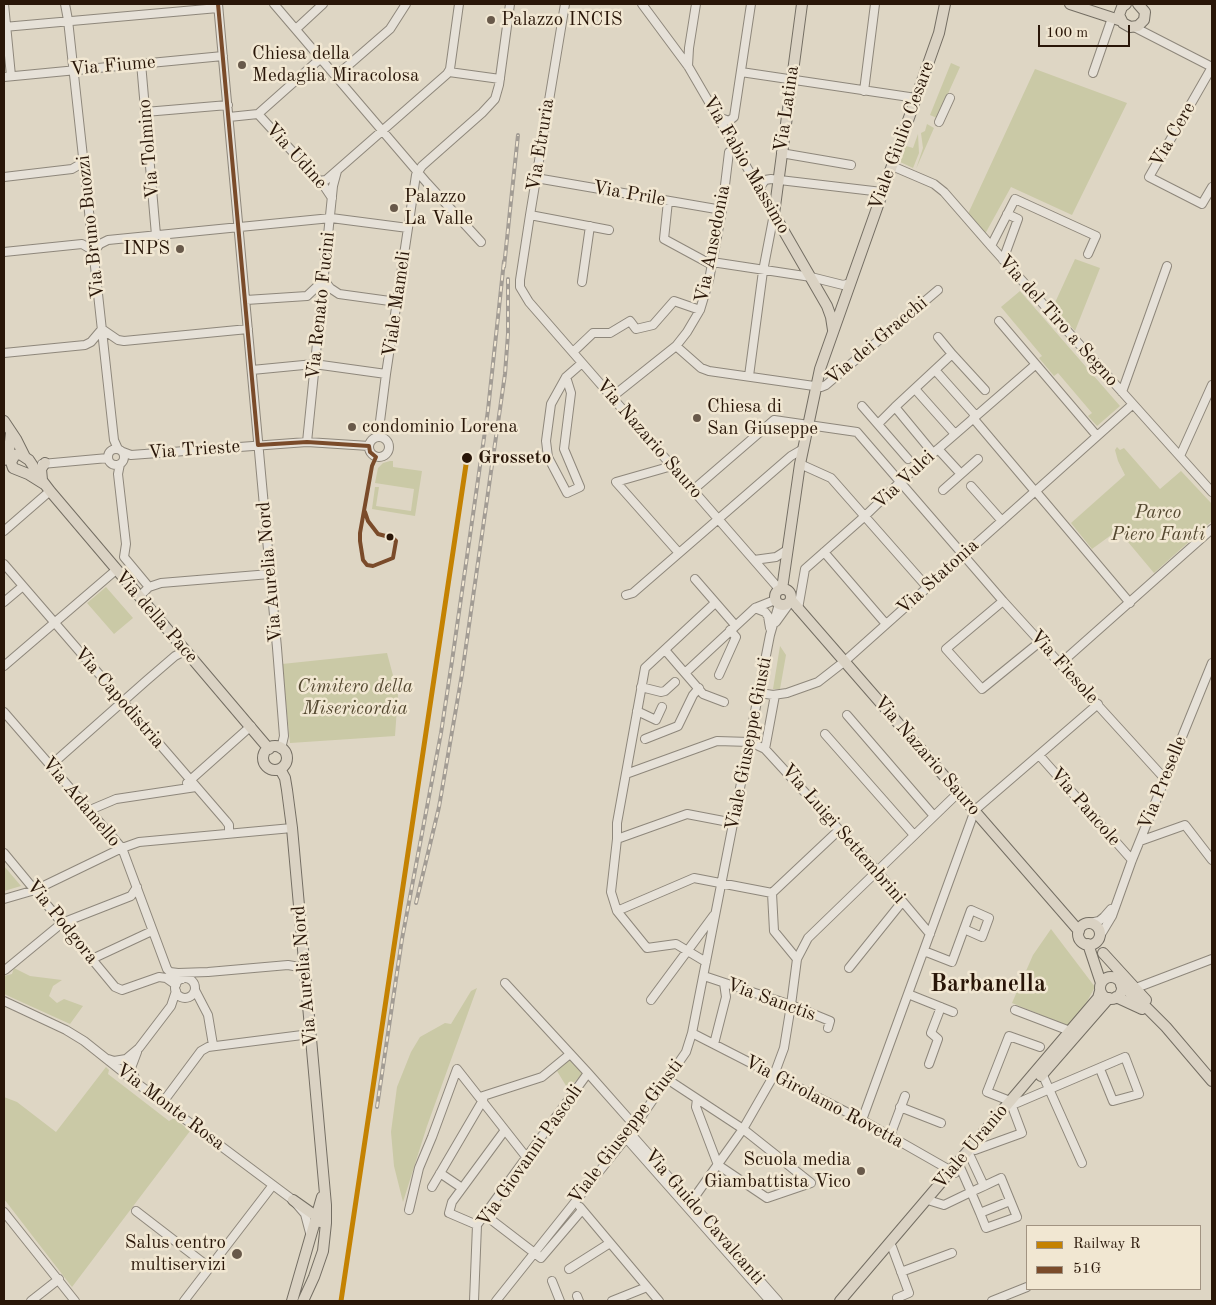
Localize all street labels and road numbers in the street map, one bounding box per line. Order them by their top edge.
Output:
street label: Via Fiume [69,51,157,81]
street label: Viale Giulio Cesare [864,58,940,214]
street label: Via Latina [770,64,804,154]
street label: Via Fabio Massimo [697,92,795,238]
street label: Via Etruria [522,97,560,193]
street label: Via Tolmino [133,98,165,200]
street label: Via Cere [1145,98,1201,172]
street label: Via Udine [260,118,332,194]
street label: Via Bruno Buozzi [72,154,110,300]
street label: Via Prile [591,176,667,212]
street label: Via Ansedonia [690,183,736,305]
street label: Via Renato Fucini [302,231,340,381]
street label: Viale Mameli [378,249,416,359]
street label: Via del Tiro a Segno [993,251,1123,391]
street label: Via dei Gracchi [822,292,932,390]
street label: Via Nazario Sauro [591,374,707,504]
street label: Via Trieste [147,435,241,465]
street label: Via Vulci [868,446,940,514]
street label: Via Aurelia Nord [252,500,288,644]
street label: Via Statonia [892,534,984,620]
street label: Via della Pace [109,566,203,668]
street label: Via Fiesole [1025,625,1103,709]
street label: Via Capodistria [69,642,169,754]
street label: Viale Giuseppe Giusti [721,655,777,833]
street label: Via Nazario Sauro [869,691,985,821]
street label: Via Preselle [1134,733,1192,833]
street label: Via Adamello [37,752,125,852]
street label: Via Luigi Settembrini [776,759,910,909]
street label: Via Pancole [1045,763,1125,851]
street label: Via Podgora [21,875,103,969]
street label: Via Aurelia Nord [287,904,323,1048]
street label: Via Sanctis [723,973,819,1027]
street label: Via Girolamo Rovetta [741,1050,907,1154]
street label: Viale Giuseppe Giusti [564,1055,688,1209]
street label: Via Monte Rosa [111,1059,229,1155]
street label: Via Giovanni Pascoli [472,1080,588,1232]
street label: Viale Uranio [929,1100,1013,1194]
street label: Via Guido Cavalcanti [639,1144,769,1290]

